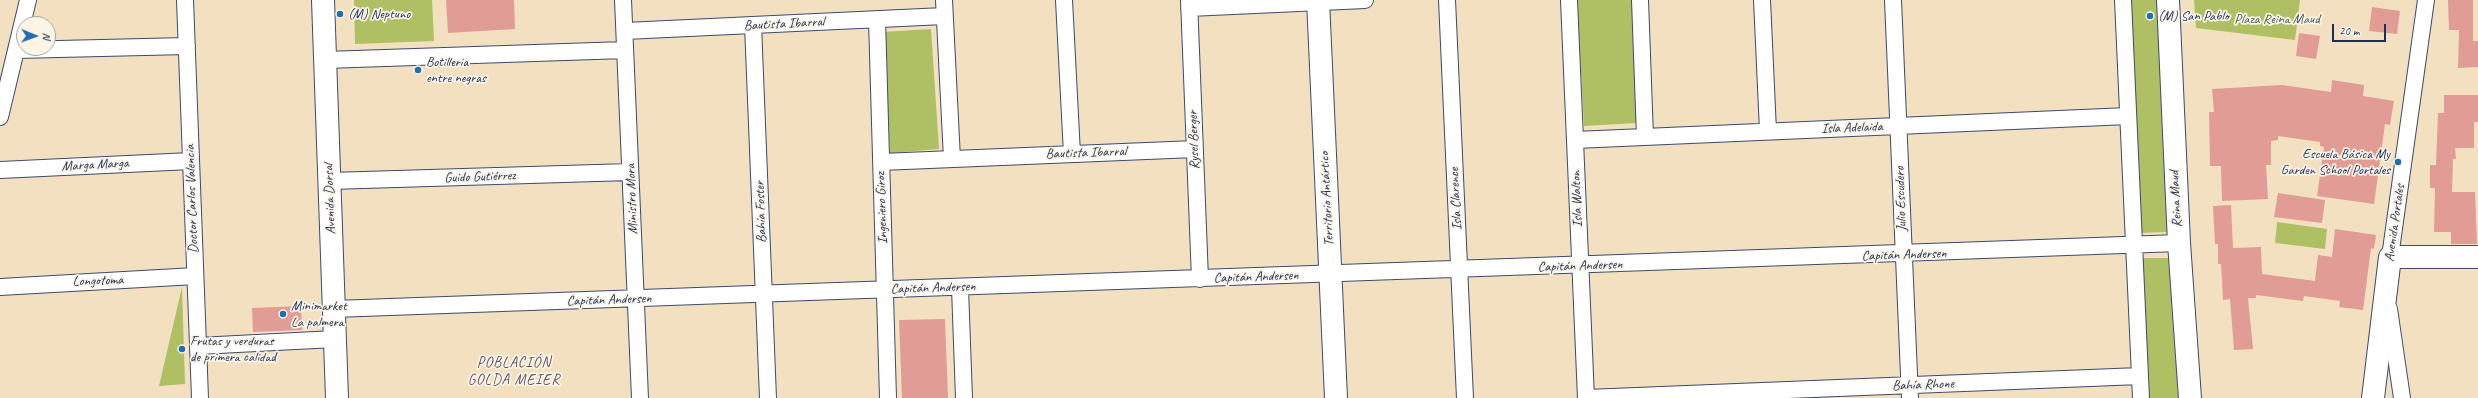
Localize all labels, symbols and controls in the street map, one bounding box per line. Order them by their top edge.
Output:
place label: (M) Neptuno [348,6,410,22]
place label: (M) San Pablo [2158,8,2229,24]
marker: (M) Neptuno [335,9,345,19]
marker: (M) San Pablo [2145,11,2155,21]
park label: Plaza Reina Maud [2234,11,2320,27]
street label: Bautista Ibarral [743,14,825,34]
north arrow [16,16,56,56]
scale bar [2334,16,2388,42]
text: 20 m [2339,23,2359,39]
text: N [40,33,54,40]
place label: Botilleria entre negras [426,54,486,86]
marker: Botilleria entre negras [413,65,423,75]
street label: Rysel Berger [1185,110,1203,170]
street label: Isla Adelaida [1821,119,1883,137]
street label: Bautista Ibarral [1045,143,1127,163]
street label: Doctor Carlos Valencia [182,144,202,254]
place label: Escuela Básica My Garden School Portales [2281,146,2390,178]
street label: Territorio Antártico [1316,151,1338,247]
street label: Marga Marga [61,155,129,175]
marker: Escuela Básica My Garden School Portales [2393,157,2403,167]
street label: Avenida Dorsal [320,163,340,235]
street label: Ministro Mora [622,164,642,234]
street label: Julio Escudero [1891,166,1911,232]
street label: Guido Gutiérrez [444,167,516,187]
street label: Isla Clarence [1446,167,1466,231]
street label: Isla Walton [1568,170,1586,228]
street label: Reina Maud [2166,170,2186,228]
street label: Ingeniero Giroz [872,172,892,244]
street label: Bahía Foster [752,181,770,243]
street label: Avenida Portales [2381,183,2409,263]
street label: Capitán Andersen [1861,245,1947,265]
street label: Capitán Andersen [1537,256,1623,276]
street label: Capitán Andersen [1213,267,1299,287]
street label: Longotoma [72,272,124,290]
street label: Capitán Andersen [890,278,976,298]
street label: Capitán Andersen [566,290,652,310]
place label: Minimarket La palmera [291,298,347,330]
marker: Minimarket La palmera [278,309,288,319]
place label: Frutas y verduras de primera calidad [190,333,276,366]
marker: Frutas y verduras de primera calidad [177,344,187,354]
district label: POBLACIÓN GOLDA MEIER [468,354,560,389]
street label: Bahía Rhone [1892,376,1954,394]

